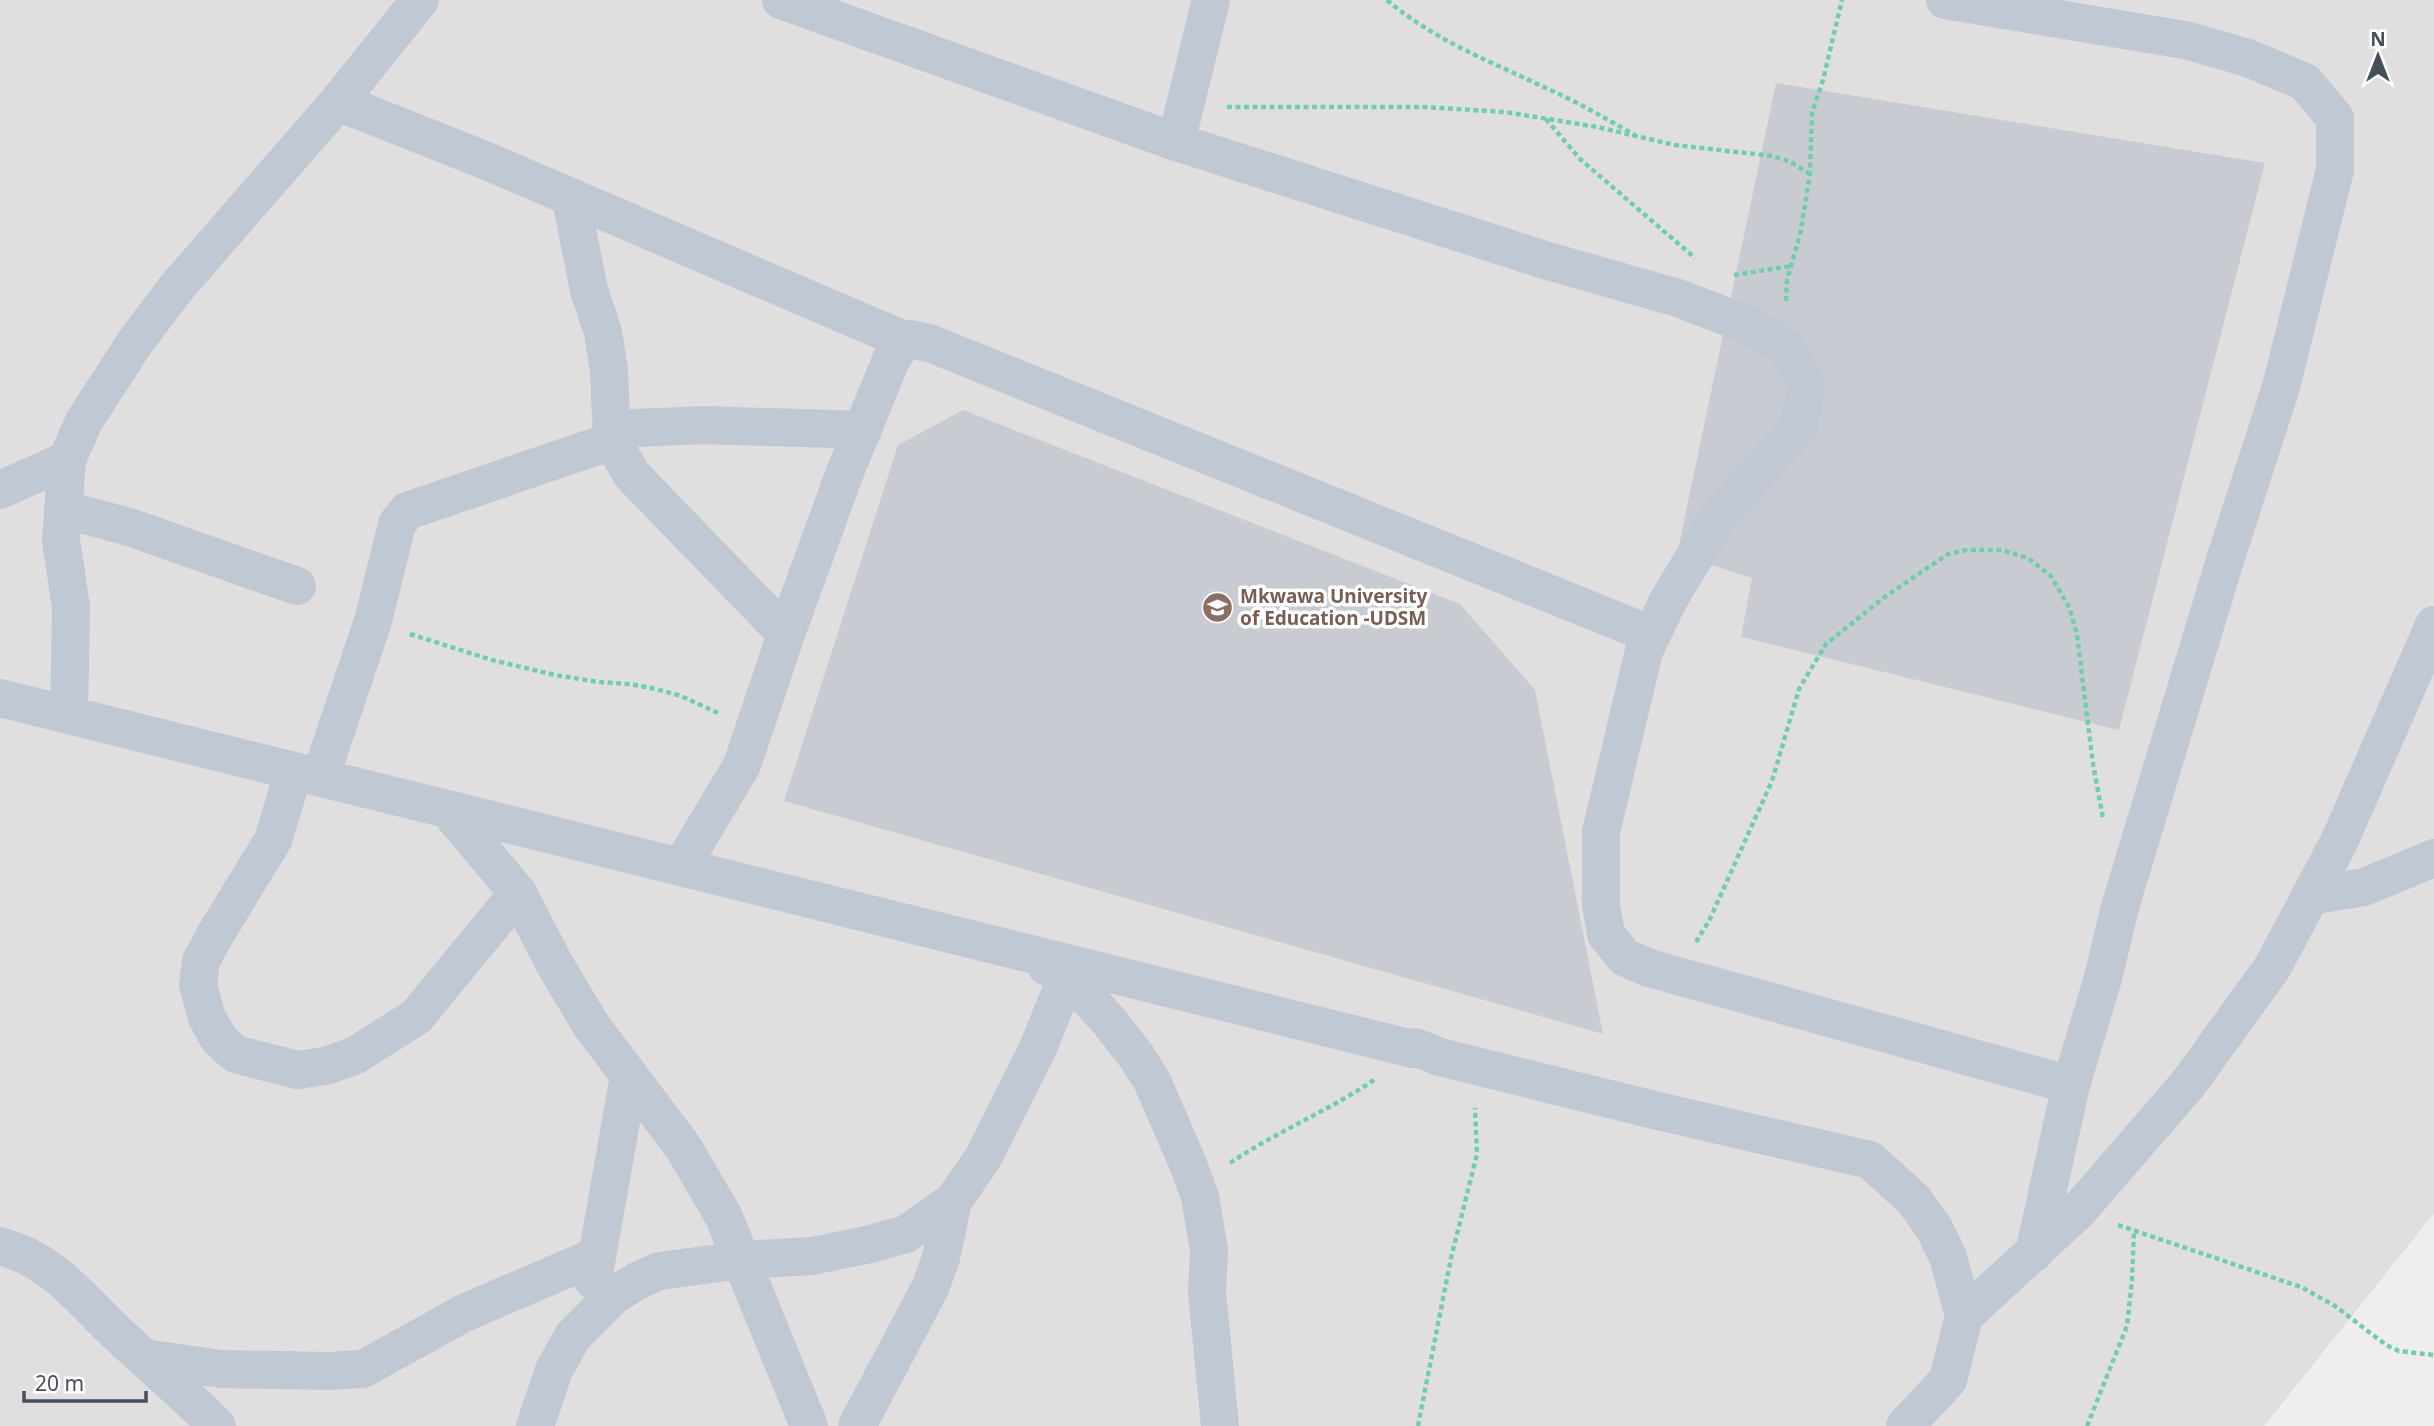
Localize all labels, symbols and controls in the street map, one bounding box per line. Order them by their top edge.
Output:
north arrow [2343,21,2413,91]
text: N [2370,26,2386,52]
place label: Mkwawa University of Education -UDSM [1240,583,1427,631]
school or university icon: Mkwawa University of Education -UDSM [1200,590,1234,624]
scale bar [24,1360,147,1404]
text: 20 m [35,1369,84,1397]

